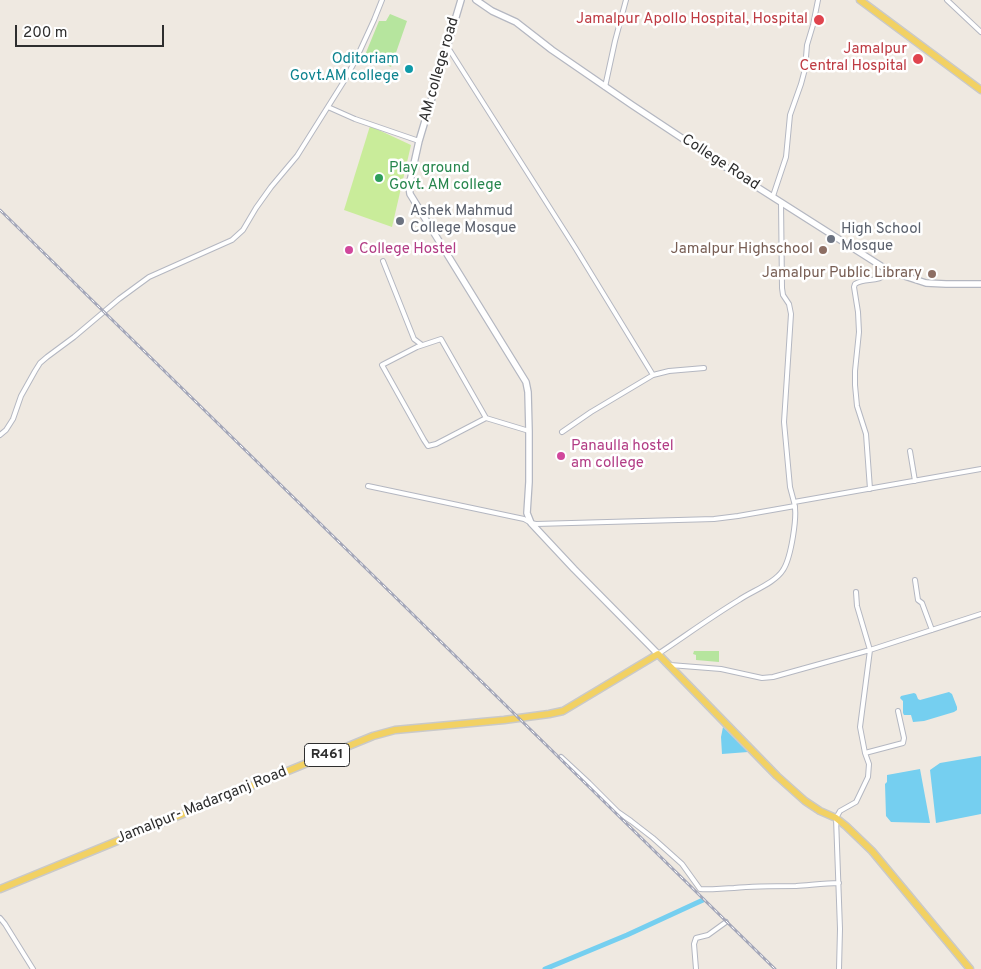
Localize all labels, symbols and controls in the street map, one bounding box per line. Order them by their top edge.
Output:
place label: Jamalpur Apollo Hospital, Hospital [576,11,808,29]
marker: Jamalpur Apollo Hospital, Hospital [812,13,826,27]
scale bar [18,15,166,47]
street label: AM college road [416,16,464,124]
text: 200 m [23,24,68,43]
place label: Jamalpur Central Hospital [799,41,907,76]
place label: Oditoriam Govt.AM college [290,51,399,86]
marker: Jamalpur Central Hospital [911,52,925,66]
marker: Oditoriam Govt.AM college [403,63,415,75]
street label: College Road [678,131,762,195]
place label: Play ground Govt. AM college [389,160,502,195]
marker: Play ground Govt. AM college [373,172,385,184]
place label: Ashek Mahmud College Mosque [410,203,516,238]
marker: Ashek Mahmud College Mosque [394,215,406,227]
place label: High School Mosque [841,221,922,256]
marker: High School Mosque [825,233,837,245]
place label: College Hostel [359,241,456,259]
place label: Jamalpur Highschool [671,241,813,259]
marker: College Hostel [343,244,355,256]
marker: Jamalpur Highschool [817,244,829,256]
place label: Jamalpur Public Library [762,265,922,283]
marker: Jamalpur Public Library [926,268,938,280]
place label: Panaulla hostel am college [571,438,674,473]
marker: Panaulla hostel am college [555,450,567,462]
road number: R461 [304,744,350,766]
street label: Jamalpur- Madarganj Road [114,764,290,848]

